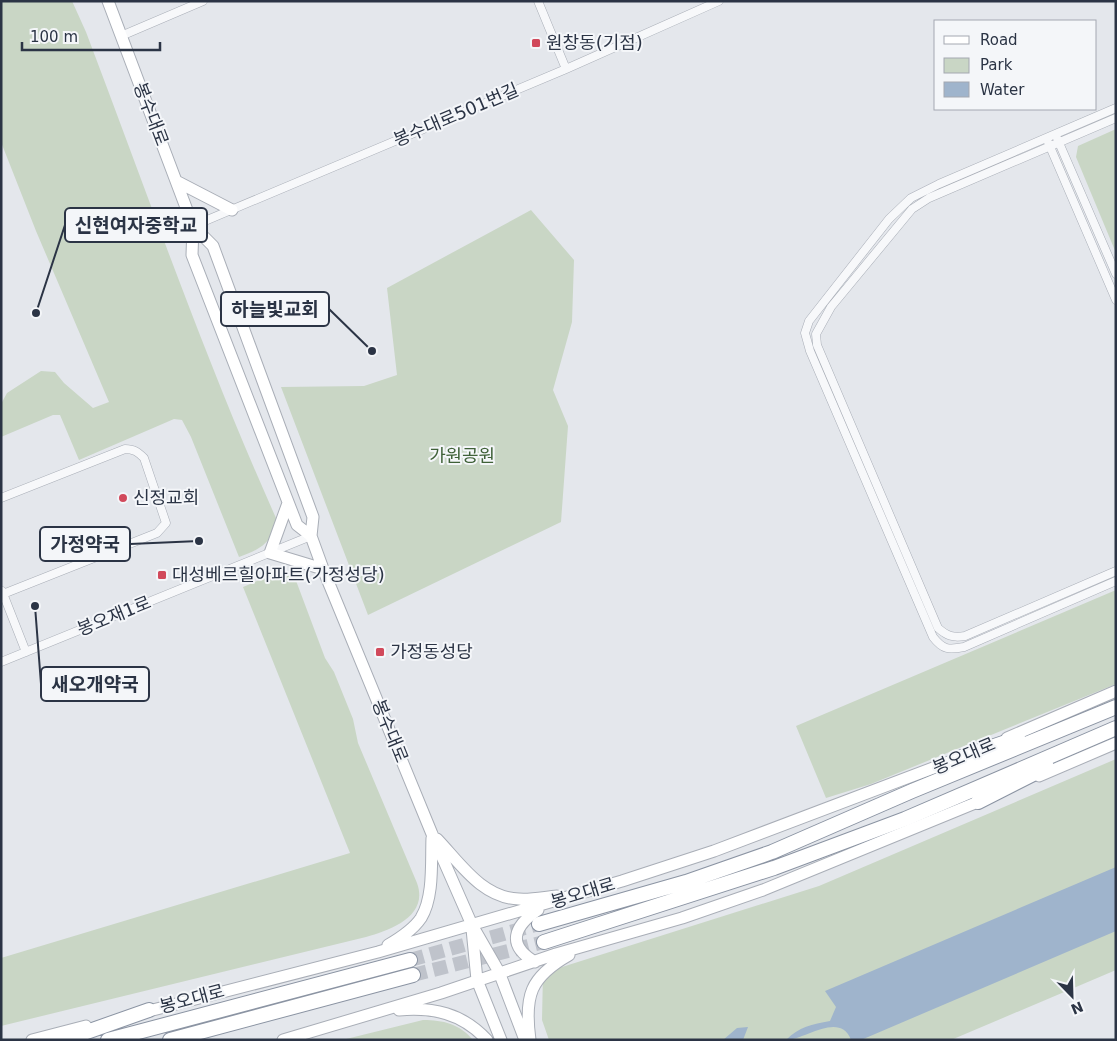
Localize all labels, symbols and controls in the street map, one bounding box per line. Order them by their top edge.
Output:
scale bar [22,20,160,52]
legend [934,20,1097,110]
text: 100 m [30,28,78,46]
text: Road [980,31,1018,49]
place label: 원창동(기점) [546,32,643,53]
marker: 원창동(기점) [530,37,542,49]
text: Park [980,56,1013,74]
street label: 봉수대로 [130,79,173,149]
street label: 봉수대로501번길 [390,79,521,150]
text: Water [980,81,1025,99]
callout: 신현여자중학교 [65,208,207,242]
text: 신현여자중학교 [75,214,197,236]
callout: 하늘빛교회 [221,292,329,326]
text: 하늘빛교회 [231,298,319,320]
park label: 가원공원 [429,445,495,466]
place label: 신정교회 [133,487,199,508]
marker: 신정교회 [117,492,129,504]
callout: 가정약국 [40,527,130,561]
text: 가정약국 [50,533,120,555]
place label: 대성베르힐아파트(가정성당) [172,564,385,585]
marker: 대성베르힐아파트(가정성당) [156,569,168,581]
street label: 봉오재1로 [74,591,154,640]
place label: 가정동성당 [390,641,473,662]
marker: 가정동성당 [374,646,386,658]
callout: 새오개약국 [41,667,149,701]
text: 새오개약국 [51,673,139,695]
street label: 봉수대로 [368,696,413,765]
street label: 봉오대로 [929,733,998,778]
street label: 봉오대로 [548,873,618,912]
north arrow [1047,971,1097,1021]
street label: 봉오대로 [157,980,227,1017]
text: N [1069,998,1086,1018]

